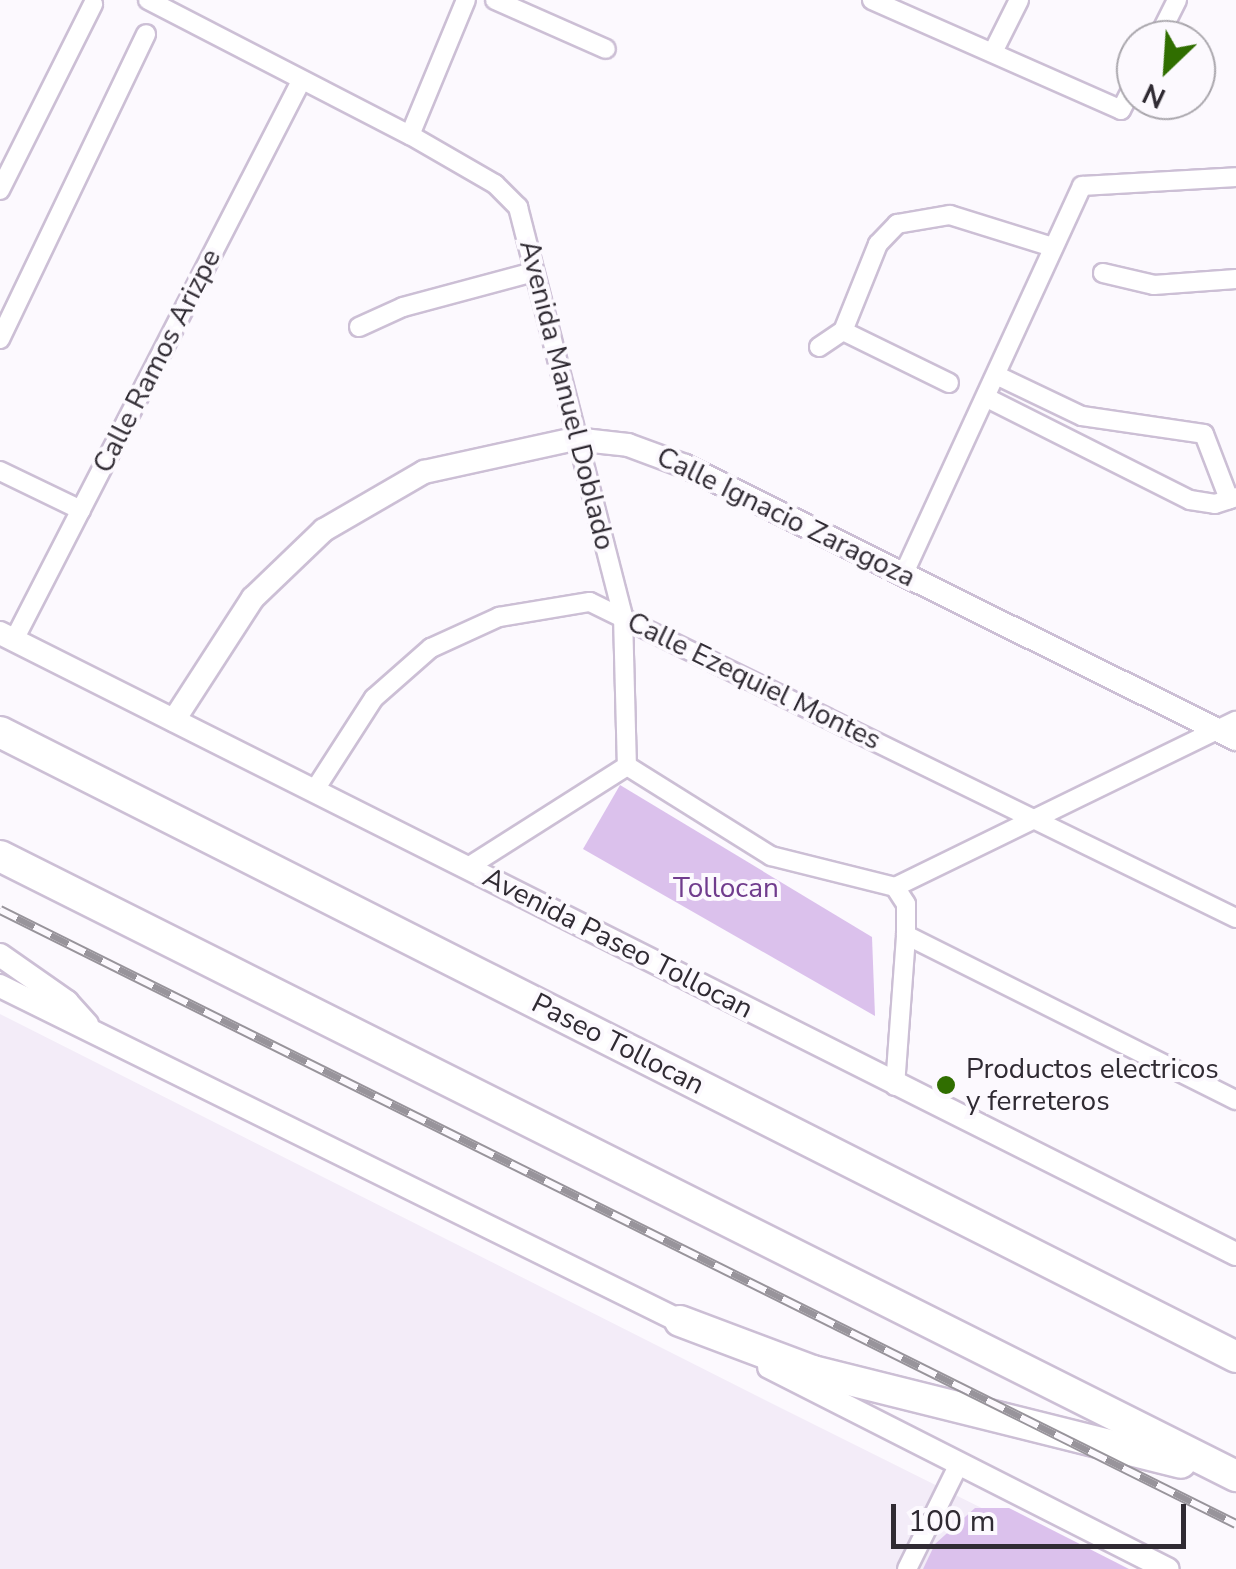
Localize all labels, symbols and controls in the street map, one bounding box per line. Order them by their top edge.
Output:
north arrow [1116,20,1216,120]
text: N [1137,74,1172,117]
street label: Avenida Manuel Doblado [512,237,622,553]
street label: Calle Ramos Arizpe [86,244,228,478]
street label: Calle Ignacio Zaragoza [651,440,921,594]
street label: Calle Ezequiel Montes [622,605,886,757]
street label: Avenida Paseo Tollocan [477,860,759,1026]
park label: Tollocan [673,871,779,905]
street label: Paseo Tollocan [526,986,710,1102]
place label: Productos electricos y ferreteros [966,1052,1219,1118]
marker: Productos electricos y ferreteros [935,1074,957,1096]
scale bar [896,1484,1191,1546]
text: 100 m [908,1501,995,1542]

